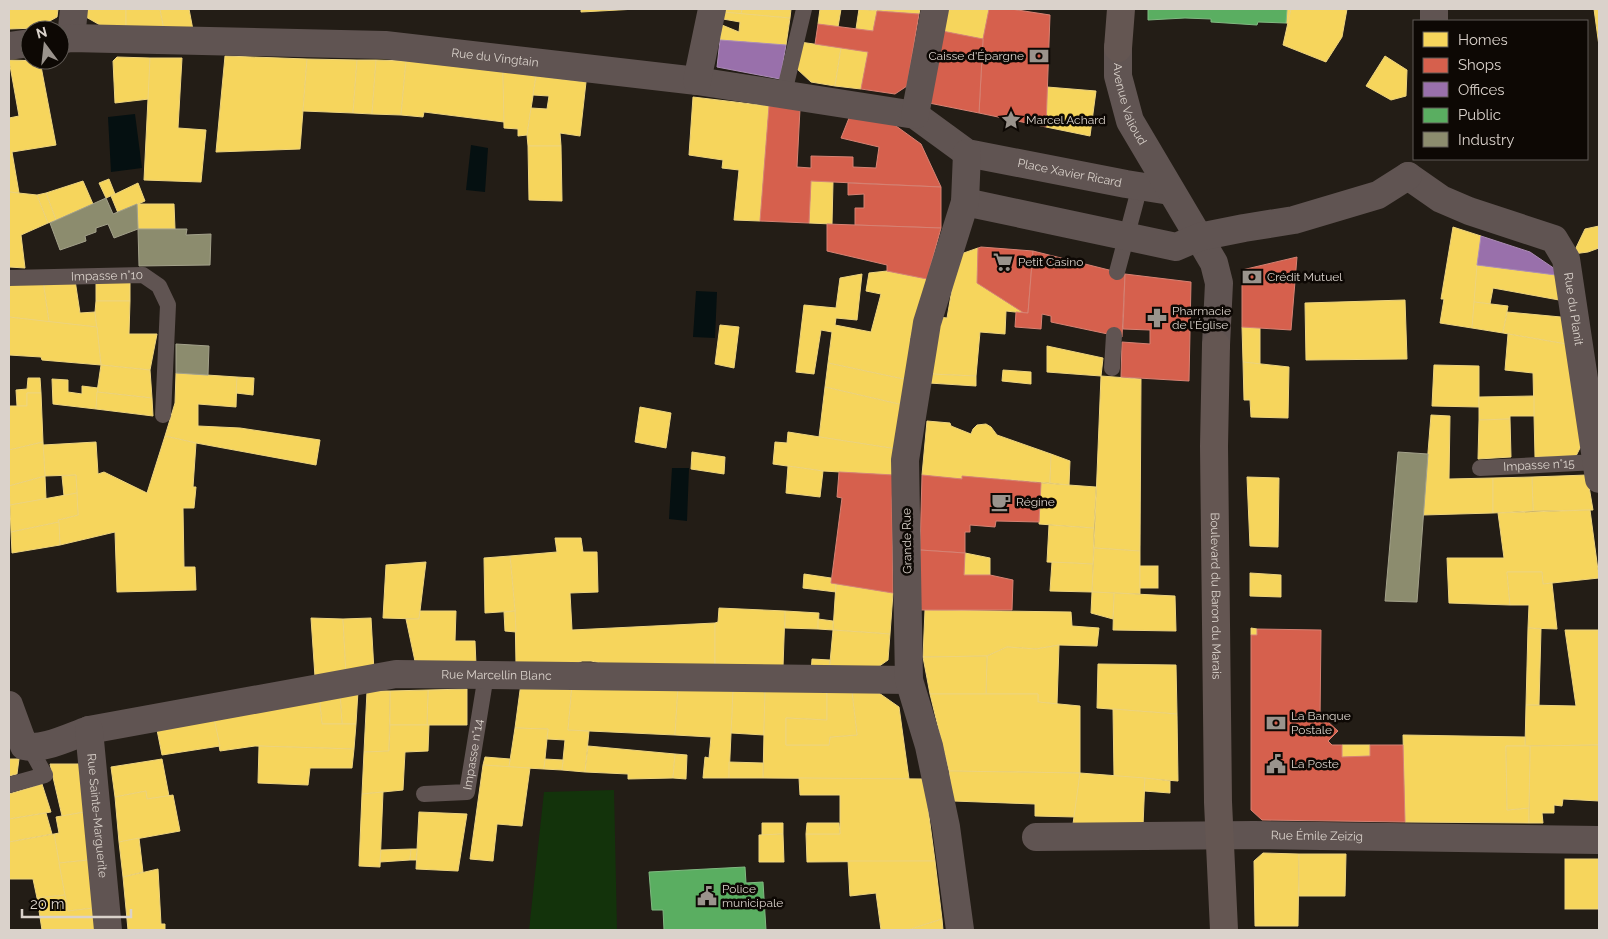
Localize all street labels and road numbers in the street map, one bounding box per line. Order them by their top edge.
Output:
street label: Rue du Vingtain [451,46,539,70]
street label: Avenue Valioud [1111,63,1150,148]
street label: Place Xavier Ricard [1016,156,1123,190]
street label: Impasse n°10 [71,268,143,284]
street label: Rue du Planit [1561,272,1586,346]
street label: Impasse n°15 [1503,456,1575,474]
street label: Grande Rue [899,508,915,574]
street label: Boulevard du Baron du Marais [1208,512,1224,680]
street label: Rue Marcellin Blanc [441,668,552,683]
street label: Impasse n°14 [460,718,486,791]
street label: Rue Sainte-Marguerite [84,753,110,878]
street label: Rue Émile Zeizig [1271,828,1363,844]

